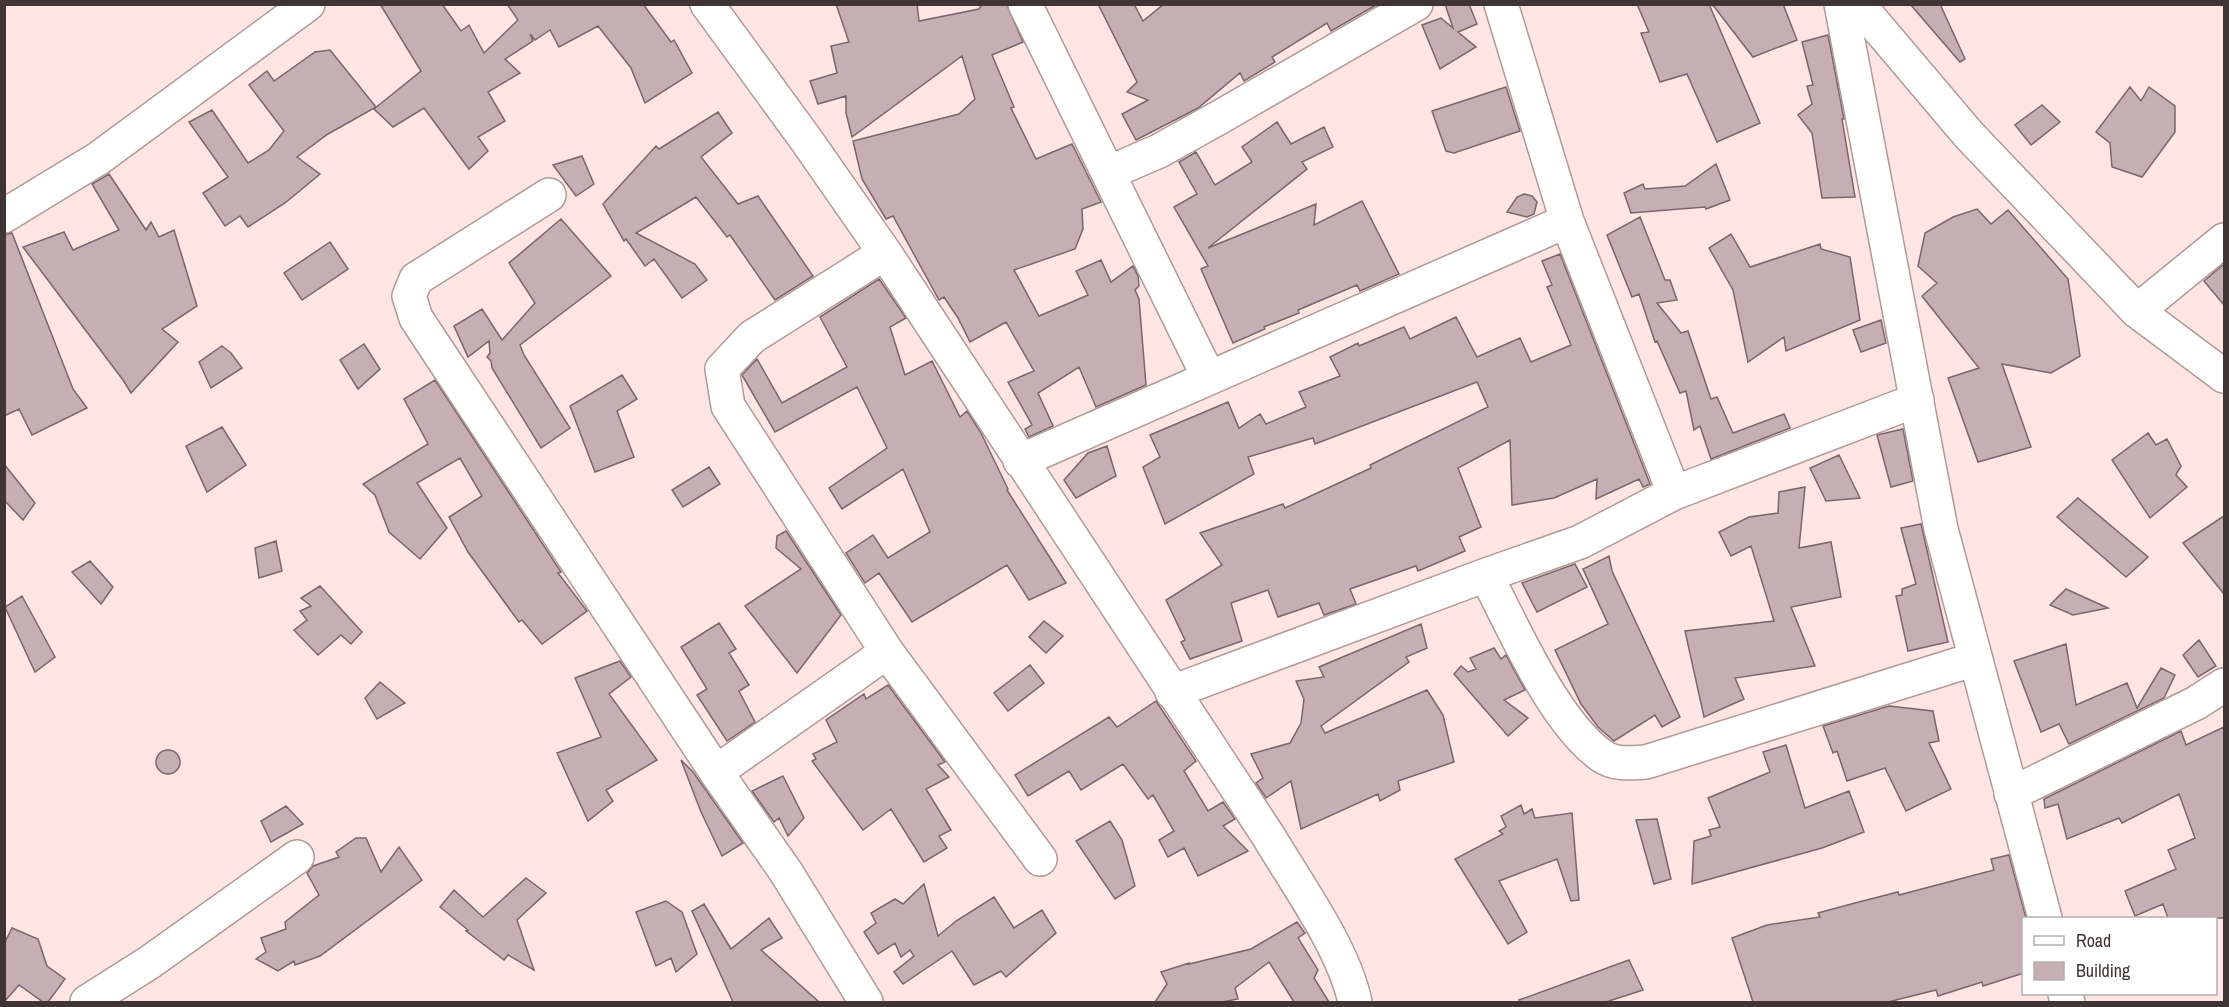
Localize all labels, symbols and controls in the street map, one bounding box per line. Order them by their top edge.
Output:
legend [2022,917,2217,995]
text: Road [2076,928,2111,953]
text: Building [2076,958,2131,983]

